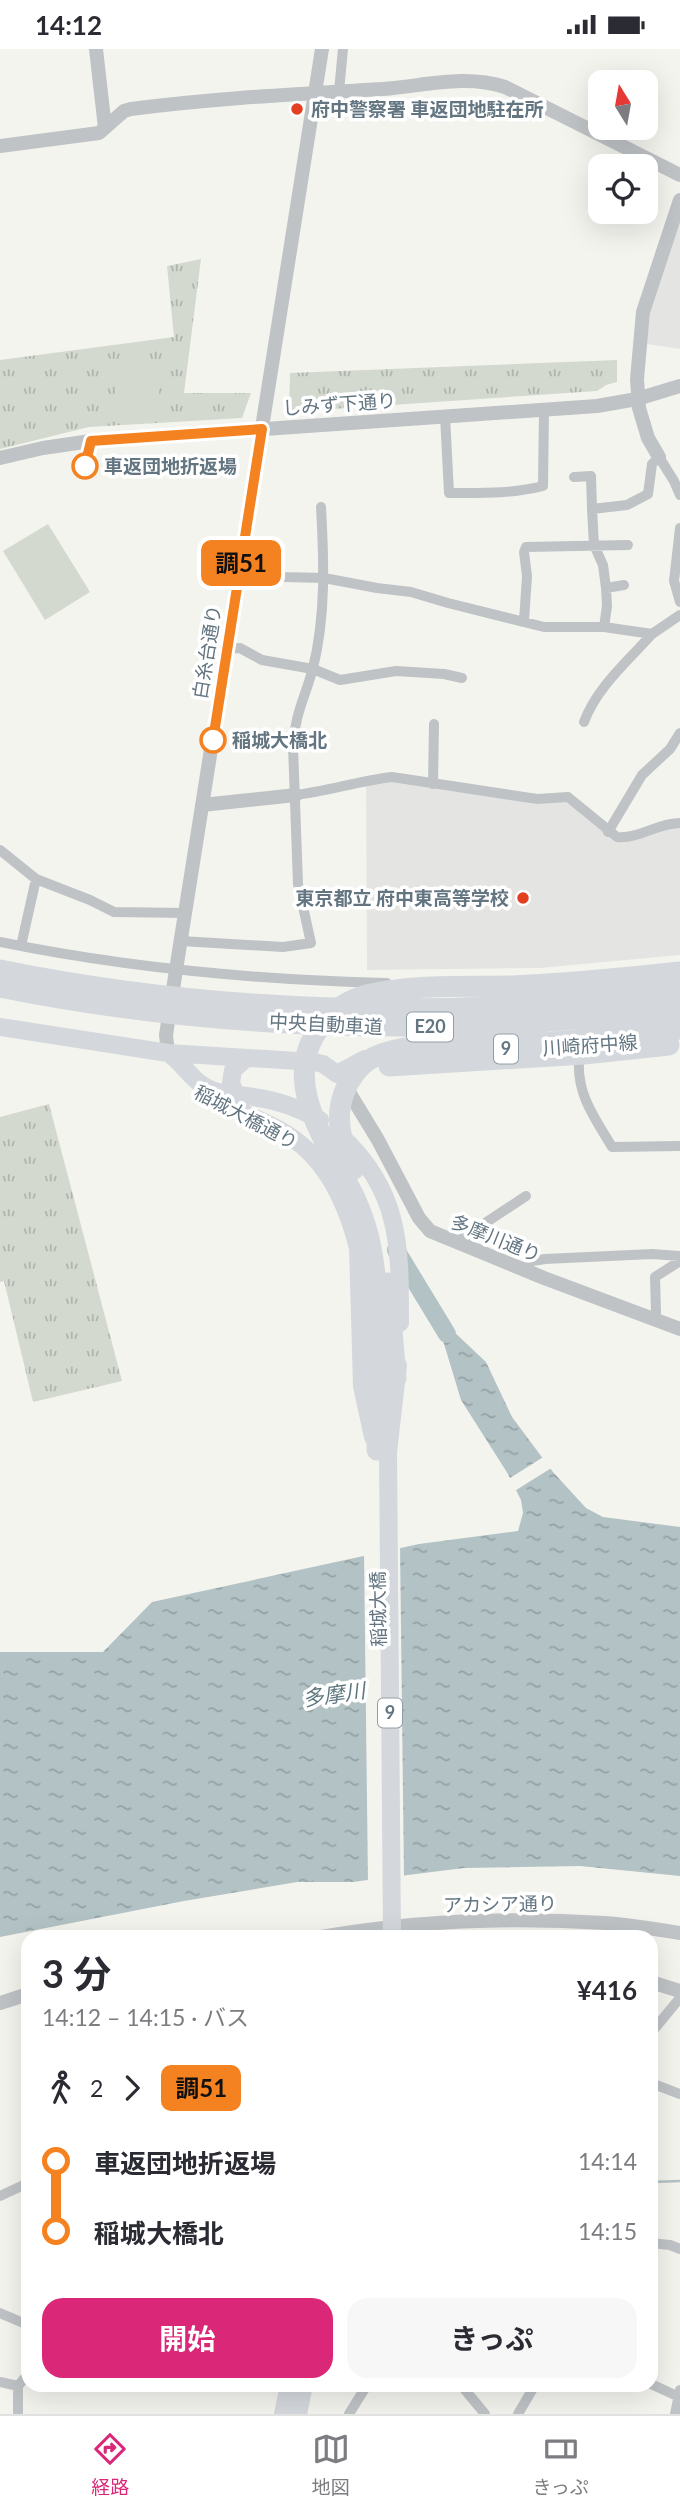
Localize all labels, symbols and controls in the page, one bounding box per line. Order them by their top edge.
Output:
text: 14:12 [35,9,102,41]
north arrow [588,70,658,140]
map controls [588,70,658,224]
place label: 府中警察署 車返団地駐在所 [311,97,544,120]
marker: 府中警察署 車返団地駐在所 [289,101,305,117]
button: locate [588,154,658,224]
street label: しみず下通り [281,388,397,419]
marker: 車返団地折返場 [72,453,98,479]
place label: 車返団地折返場 [104,454,237,477]
line badge: 調51 [201,540,281,586]
text: 調51 [215,548,267,577]
street label: 白糸台通り [188,603,225,701]
marker: 稲城大橋北 [200,727,226,753]
place label: 稲城大橋北 [232,728,327,751]
place label: 東京都立 府中東高等学校 [295,886,509,909]
marker: 東京都立 府中東高等学校 [515,890,531,906]
street label: 中央自動車道 [268,1009,384,1038]
road number: E20 [407,1013,453,1042]
street label: 川崎府中線 [542,1030,638,1059]
road number: 9 [494,1035,518,1064]
street label: 稲城大橋通り [191,1080,302,1153]
street label: 多摩川通り [448,1209,545,1266]
street label: 稲城大橋 [365,1571,390,1647]
water label: 多摩川 [301,1676,369,1710]
road number: 9 [378,1699,402,1728]
street label: アカシア通り [443,1891,557,1916]
text: 3 分 [42,1950,111,1996]
text: ¥416 [577,1974,637,2006]
text: 14:12 – 14:15 · バス [42,2003,249,2031]
icon: walk [42,2069,80,2107]
icon: forward [113,2069,151,2107]
text: 調51 [175,2073,227,2102]
text: 2 [90,2074,103,2102]
text: 車返団地折返場 [94,2147,276,2179]
text: 14:14 [578,2147,637,2175]
text: 稲城大橋北 [94,2217,224,2249]
text: 14:15 [578,2217,637,2245]
button: 開始 [42,2298,333,2378]
button: きっぷ [347,2298,637,2378]
tab: 経路 [91,2430,129,2499]
tab: 地図 [312,2430,350,2499]
tab: きっぷ [532,2430,589,2499]

